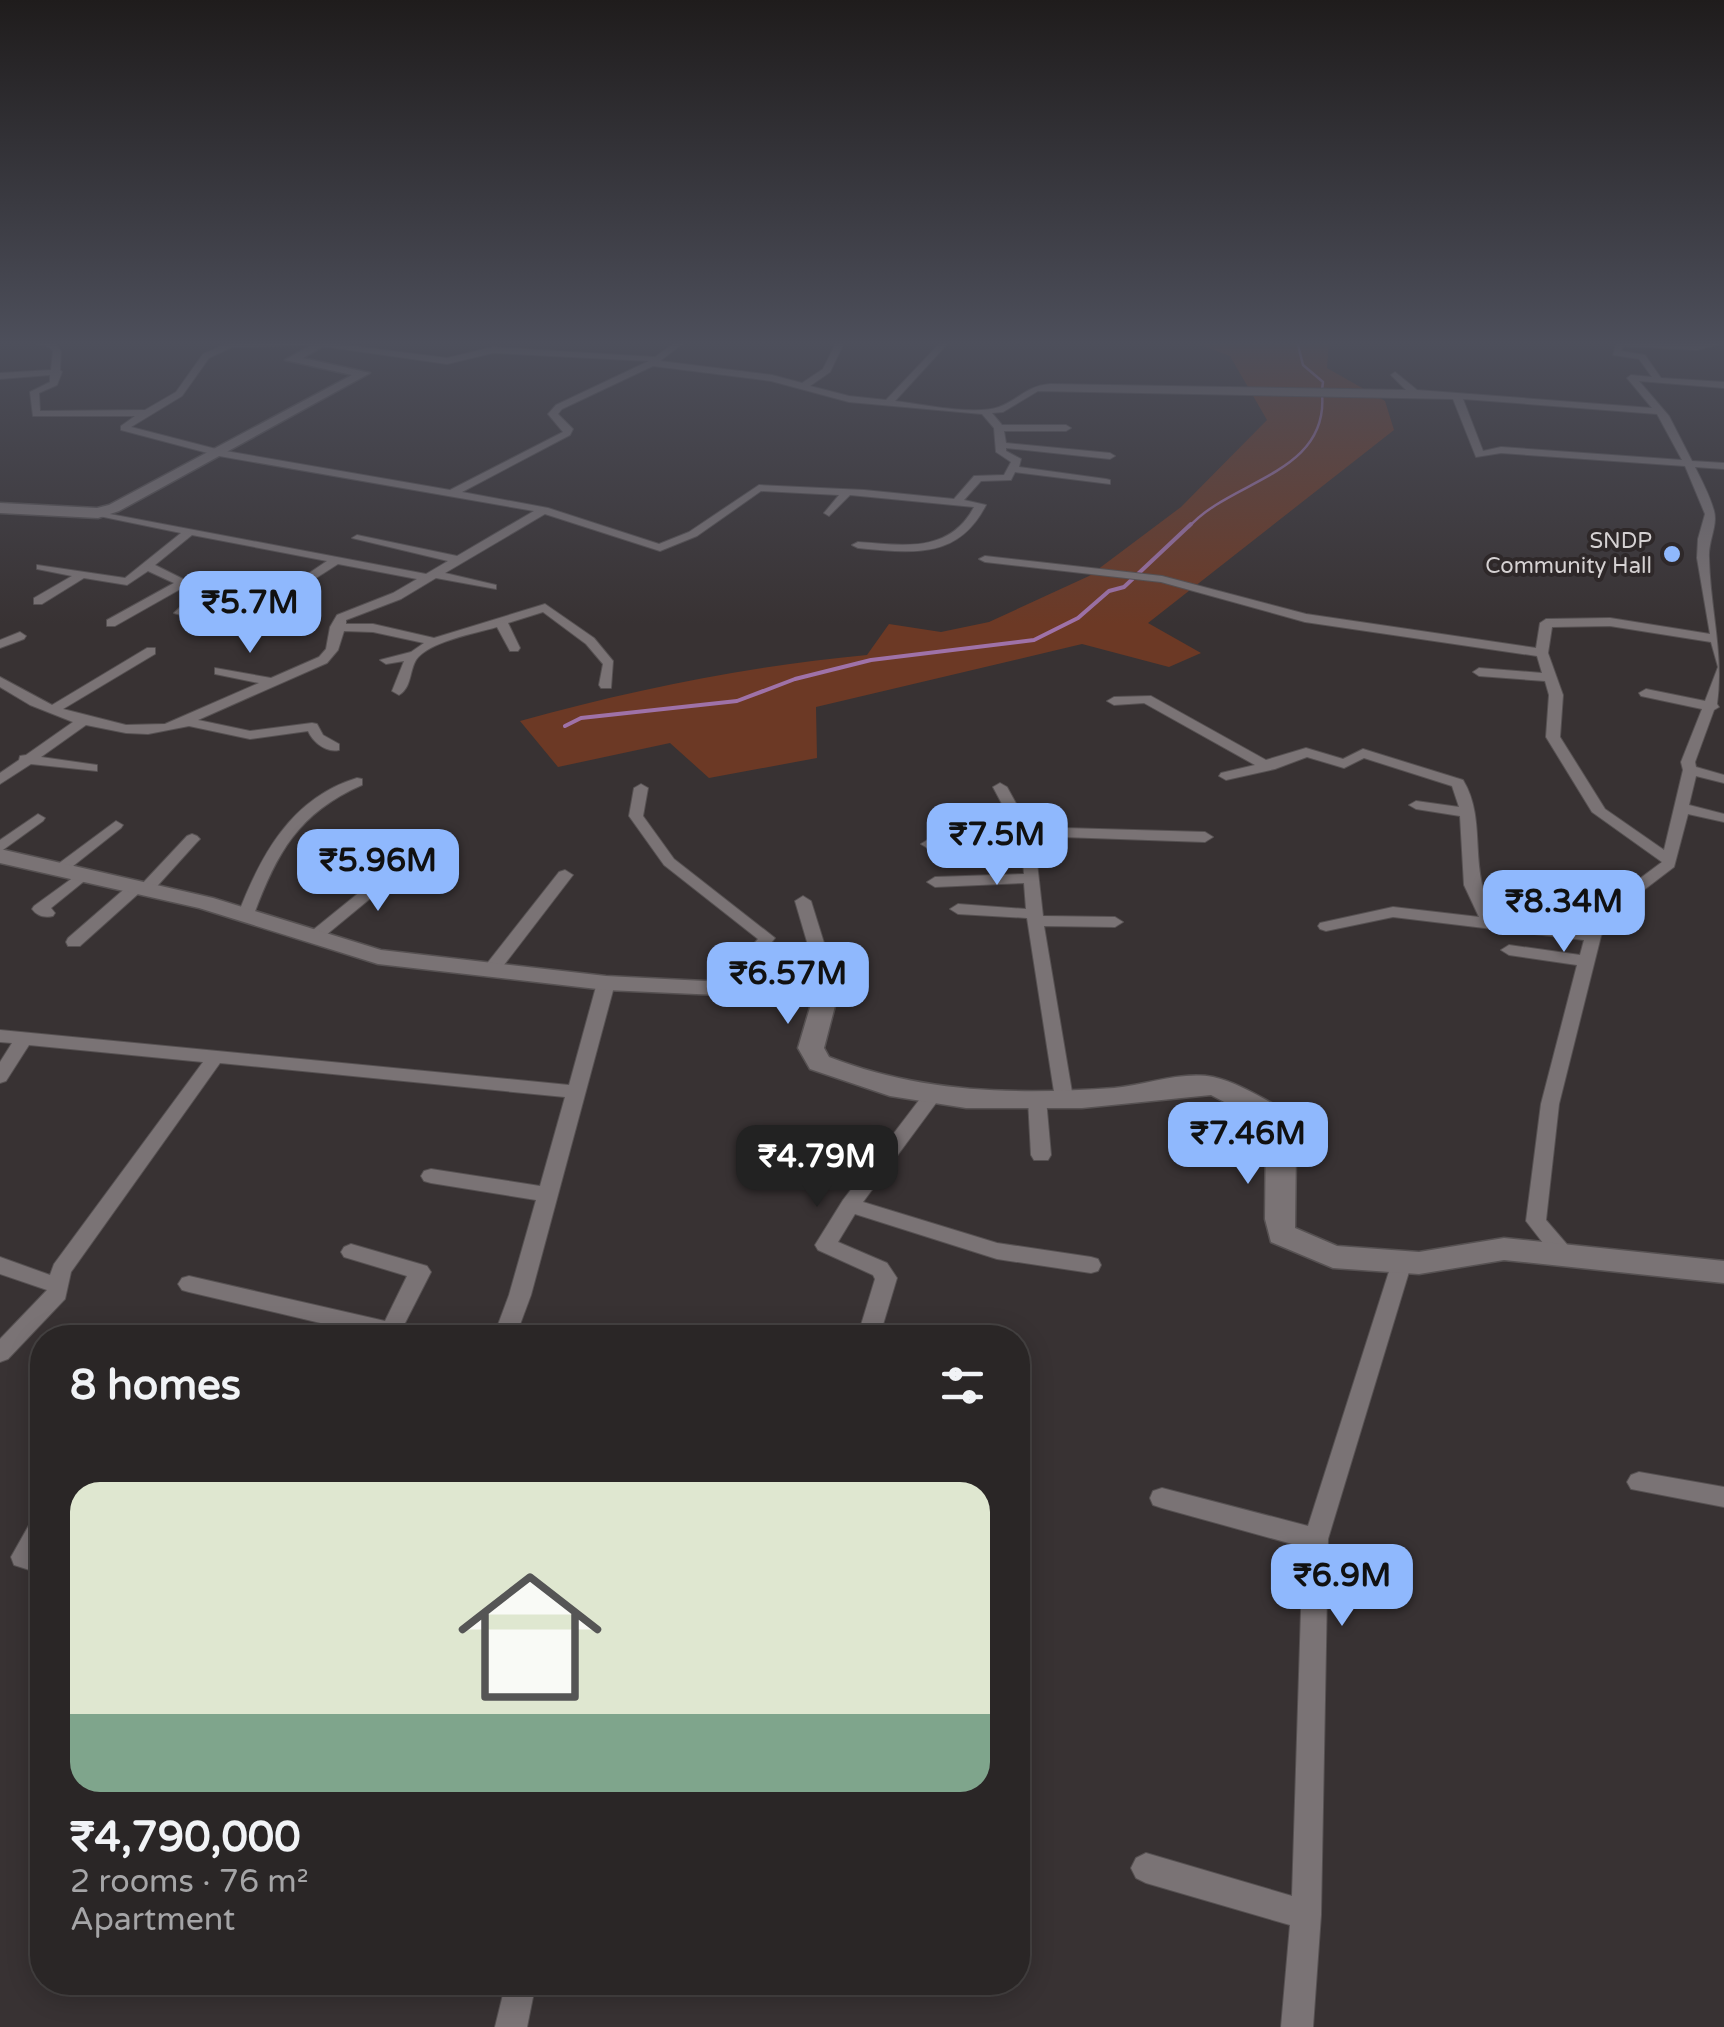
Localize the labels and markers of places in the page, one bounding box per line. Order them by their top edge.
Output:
place label: SNDP Community Hall [1485,528,1652,579]
marker: SNDP Community Hall [1661,543,1683,565]
pin: ₹5.7M [180,571,320,656]
pin: ₹7.5M [927,803,1067,888]
pin: ₹5.96M [297,829,459,914]
pin: ₹8.34M [1483,870,1645,955]
pin: ₹6.57M [707,942,869,1027]
pin: ₹7.46M [1167,1102,1329,1187]
pin: ₹4.79M [736,1125,898,1210]
pin: ₹6.9M [1272,1544,1412,1629]

